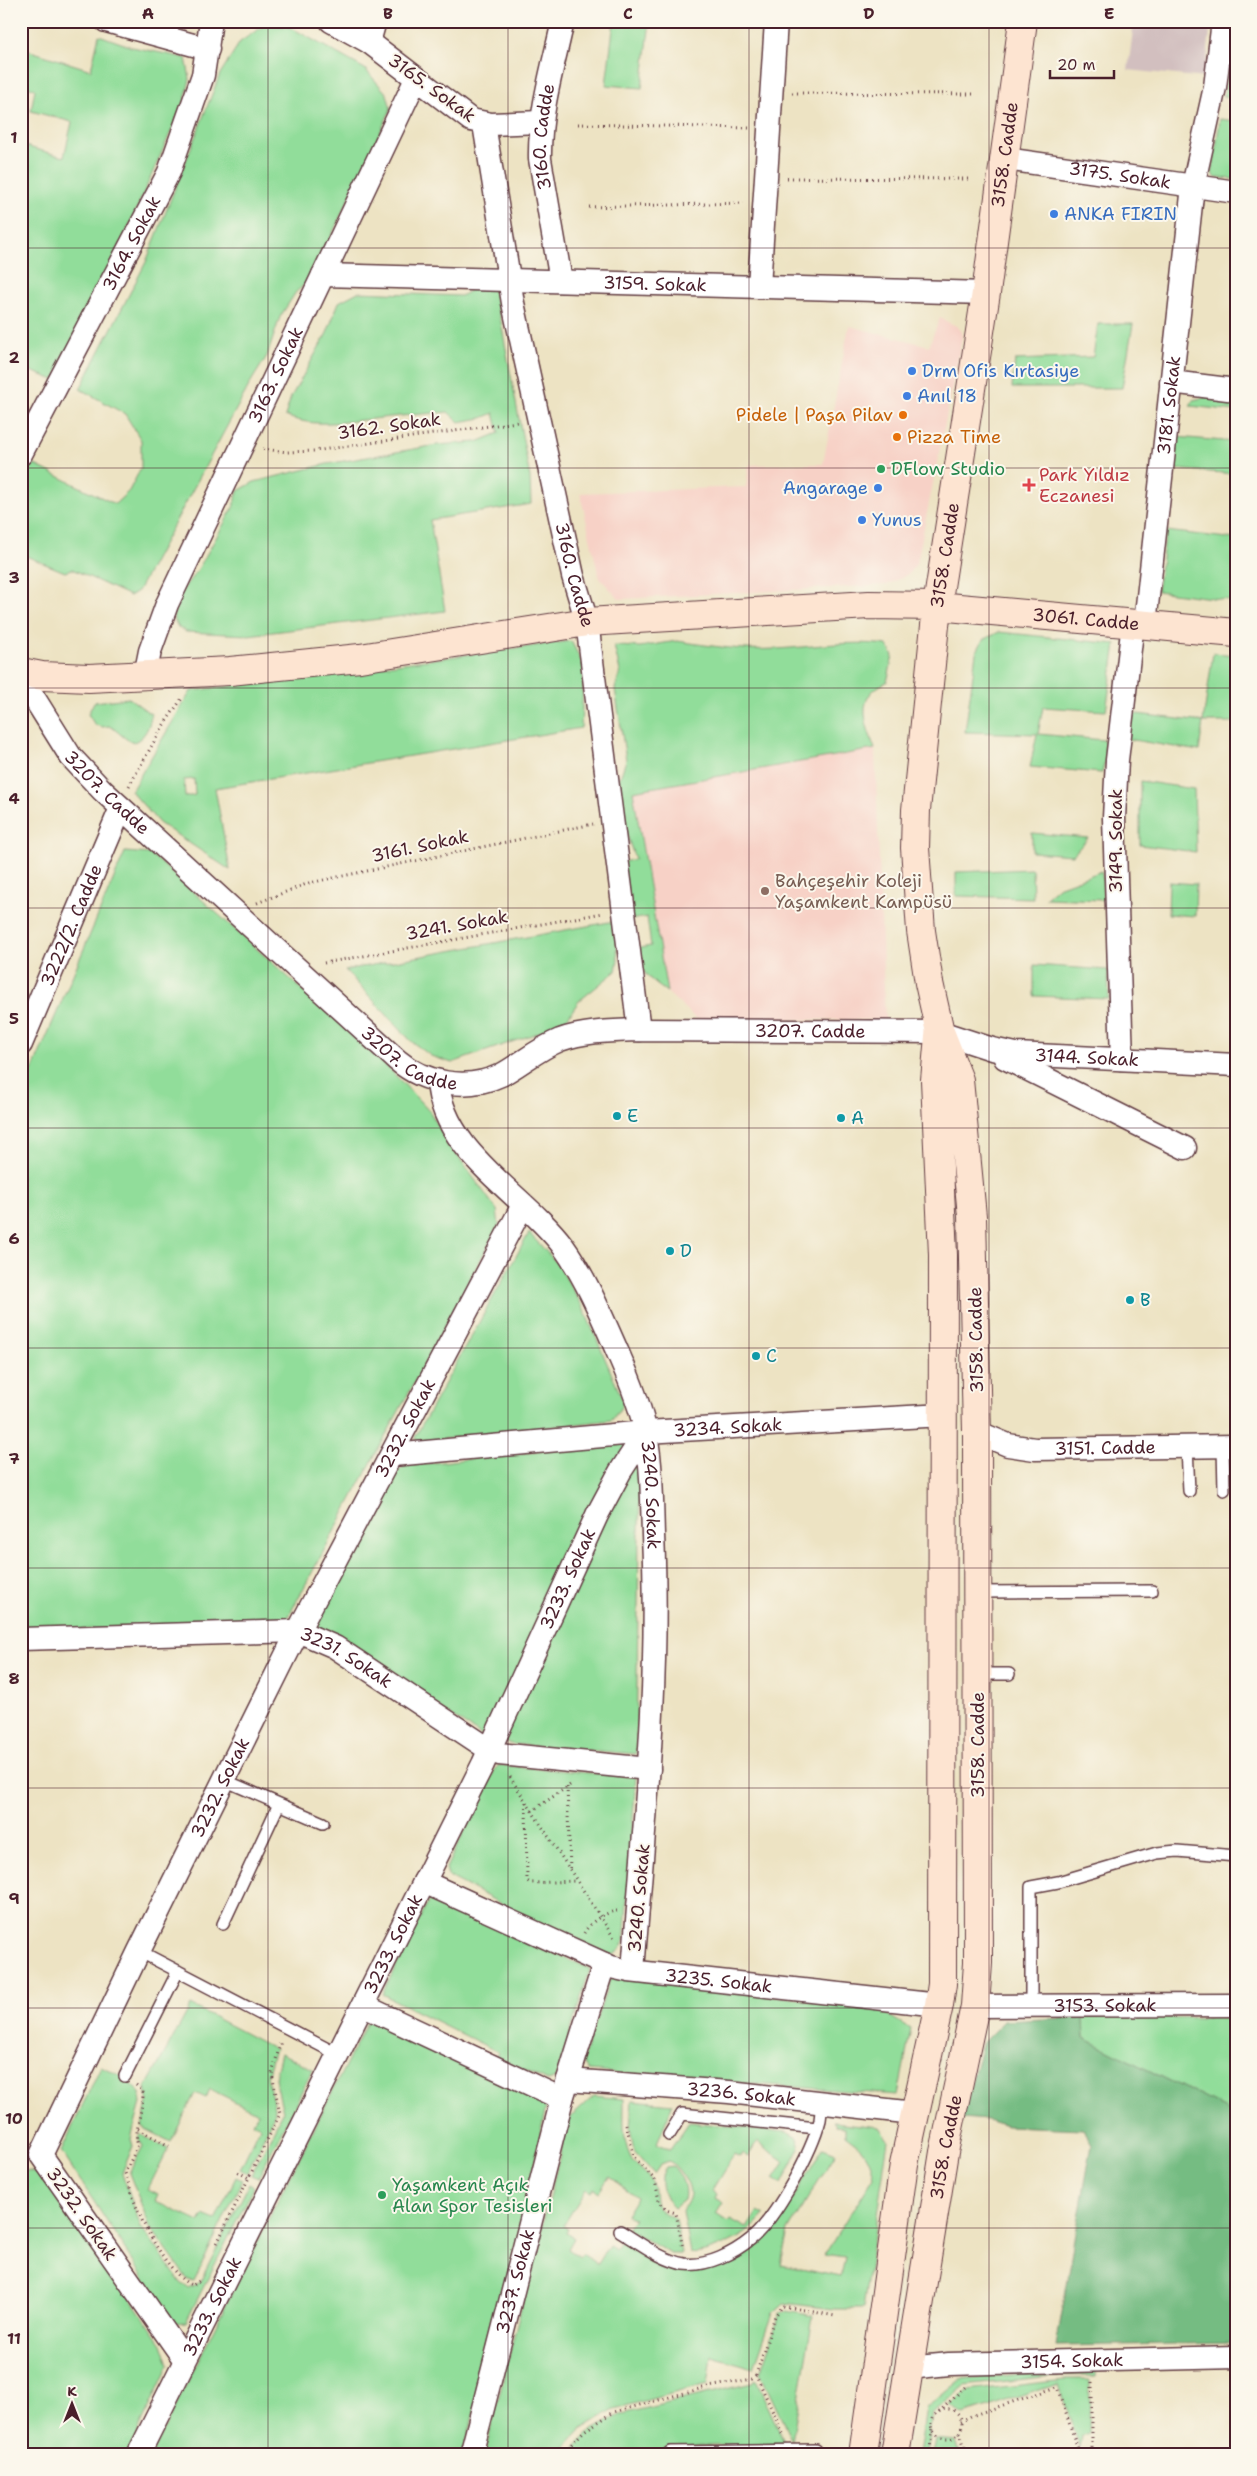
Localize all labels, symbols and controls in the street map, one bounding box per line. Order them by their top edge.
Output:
text: A [142,3,154,24]
text: B [383,3,393,24]
text: C [623,3,633,24]
text: D [863,3,875,24]
text: E [1104,3,1114,24]
street label: 3165. Sokak [383,48,481,128]
scale bar [1050,48,1113,80]
text: 20 m [1057,55,1096,75]
street label: 3160. Cadde [528,81,560,192]
street label: 3158. Cadde [986,100,1024,209]
text: 1 [10,127,18,148]
street label: 3175. Sokak [1067,156,1173,195]
street label: 3164. Sokak [97,191,166,295]
place label: ANKA FIRIN [1064,202,1177,226]
marker: ANKA FIRIN [1048,208,1060,220]
street label: 3159. Sokak [603,271,707,297]
street label: 3163. Sokak [242,323,309,427]
text: 2 [8,347,20,368]
street label: 3181. Sokak [1152,354,1186,456]
place label: Drm Ofis Kırtasiye [922,359,1079,383]
marker: Drm Ofis Kırtasiye [906,365,918,377]
place label: Anıl 18 [917,384,977,408]
marker: Anıl 18 [901,390,913,402]
place label: Pidele | Paşa Pilav [736,403,893,427]
street label: 3162. Sokak [336,407,442,445]
marker: Pidele | Paşa Pilav [897,409,909,421]
place label: Pizza Time [907,425,1001,449]
marker: Pizza Time [891,431,903,443]
place label: DFlow Studio [891,457,1005,481]
marker: DFlow Studio [875,463,887,475]
place label: Park Yıldız Eczanesi [1039,463,1130,508]
place label: Angarage [783,476,868,500]
marker: Park Yıldız Eczanesi [1023,479,1035,491]
marker: Angarage [872,482,884,494]
street label: 3158. Cadde [925,501,965,610]
place label: Yunus [872,508,922,532]
marker: Yunus [856,514,868,526]
street label: 3160. Cadde [550,520,600,630]
text: 3 [8,567,20,588]
street label: 3061. Cadde [1031,603,1140,636]
street label: 3207. Cadde [59,745,155,840]
text: 4 [8,788,20,809]
street label: 3149. Sokak [1104,789,1128,893]
street label: 3161. Sokak [369,824,471,868]
street label: 3222/2. Cadde [35,861,108,990]
place label: Bahçeşehir Koleji Yaşamkent Kampüsü [775,869,952,914]
marker: Bahçeşehir Koleji Yaşamkent Kampüsü [759,885,771,897]
street label: 3241. Sokak [404,904,510,946]
text: 5 [9,1008,19,1029]
street label: 3207. Cadde [754,1019,866,1044]
street label: 3207. Cadde [356,1021,459,1096]
street label: 3144. Sokak [1034,1043,1139,1072]
place label: E [627,1104,638,1128]
place label: A [851,1106,864,1130]
marker: E [611,1110,623,1122]
marker: A [835,1112,847,1124]
text: 6 [8,1228,20,1249]
place label: D [680,1239,692,1263]
marker: D [664,1245,676,1257]
street label: 3158. Cadde [963,1287,989,1393]
place label: B [1140,1288,1151,1312]
marker: B [1124,1294,1136,1306]
place label: C [766,1344,777,1368]
marker: C [750,1350,762,1362]
street label: 3232. Sokak [369,1375,441,1482]
street label: 3234. Sokak [673,1412,783,1442]
street label: 3151. Cadde [1054,1435,1156,1461]
street label: 3240. Sokak [635,1439,666,1550]
text: 7 [8,1448,20,1469]
street label: 3233. Sokak [534,1524,601,1633]
street label: 3231. Sokak [296,1621,397,1694]
text: 8 [8,1668,20,1689]
street label: 3158. Cadde [966,1692,990,1798]
street label: 3232. Sokak [185,1733,255,1842]
street label: 3240. Sokak [622,1843,656,1953]
text: 9 [8,1888,20,1909]
street label: 3233. Sokak [358,1890,428,1998]
street label: 3235. Sokak [664,1963,774,1999]
street label: 3153. Sokak [1053,1993,1157,2018]
street label: 3236. Sokak [686,2077,797,2112]
street label: 3158. Cadde [924,2092,968,2202]
text: 10 [5,2108,23,2129]
street label: 3232. Sokak [41,2163,123,2265]
place label: Yaşamkent Açık Alan Spor Tesisleri [392,2173,553,2218]
marker: Yaşamkent Açık Alan Spor Tesisleri [376,2189,388,2201]
street label: 3237. Sokak [490,2227,540,2337]
street label: 3233. Sokak [177,2252,247,2361]
text: 11 [7,2328,21,2349]
street label: 3154. Sokak [1020,2348,1124,2374]
north arrow [48,2378,98,2428]
text: K [67,2382,77,2400]

